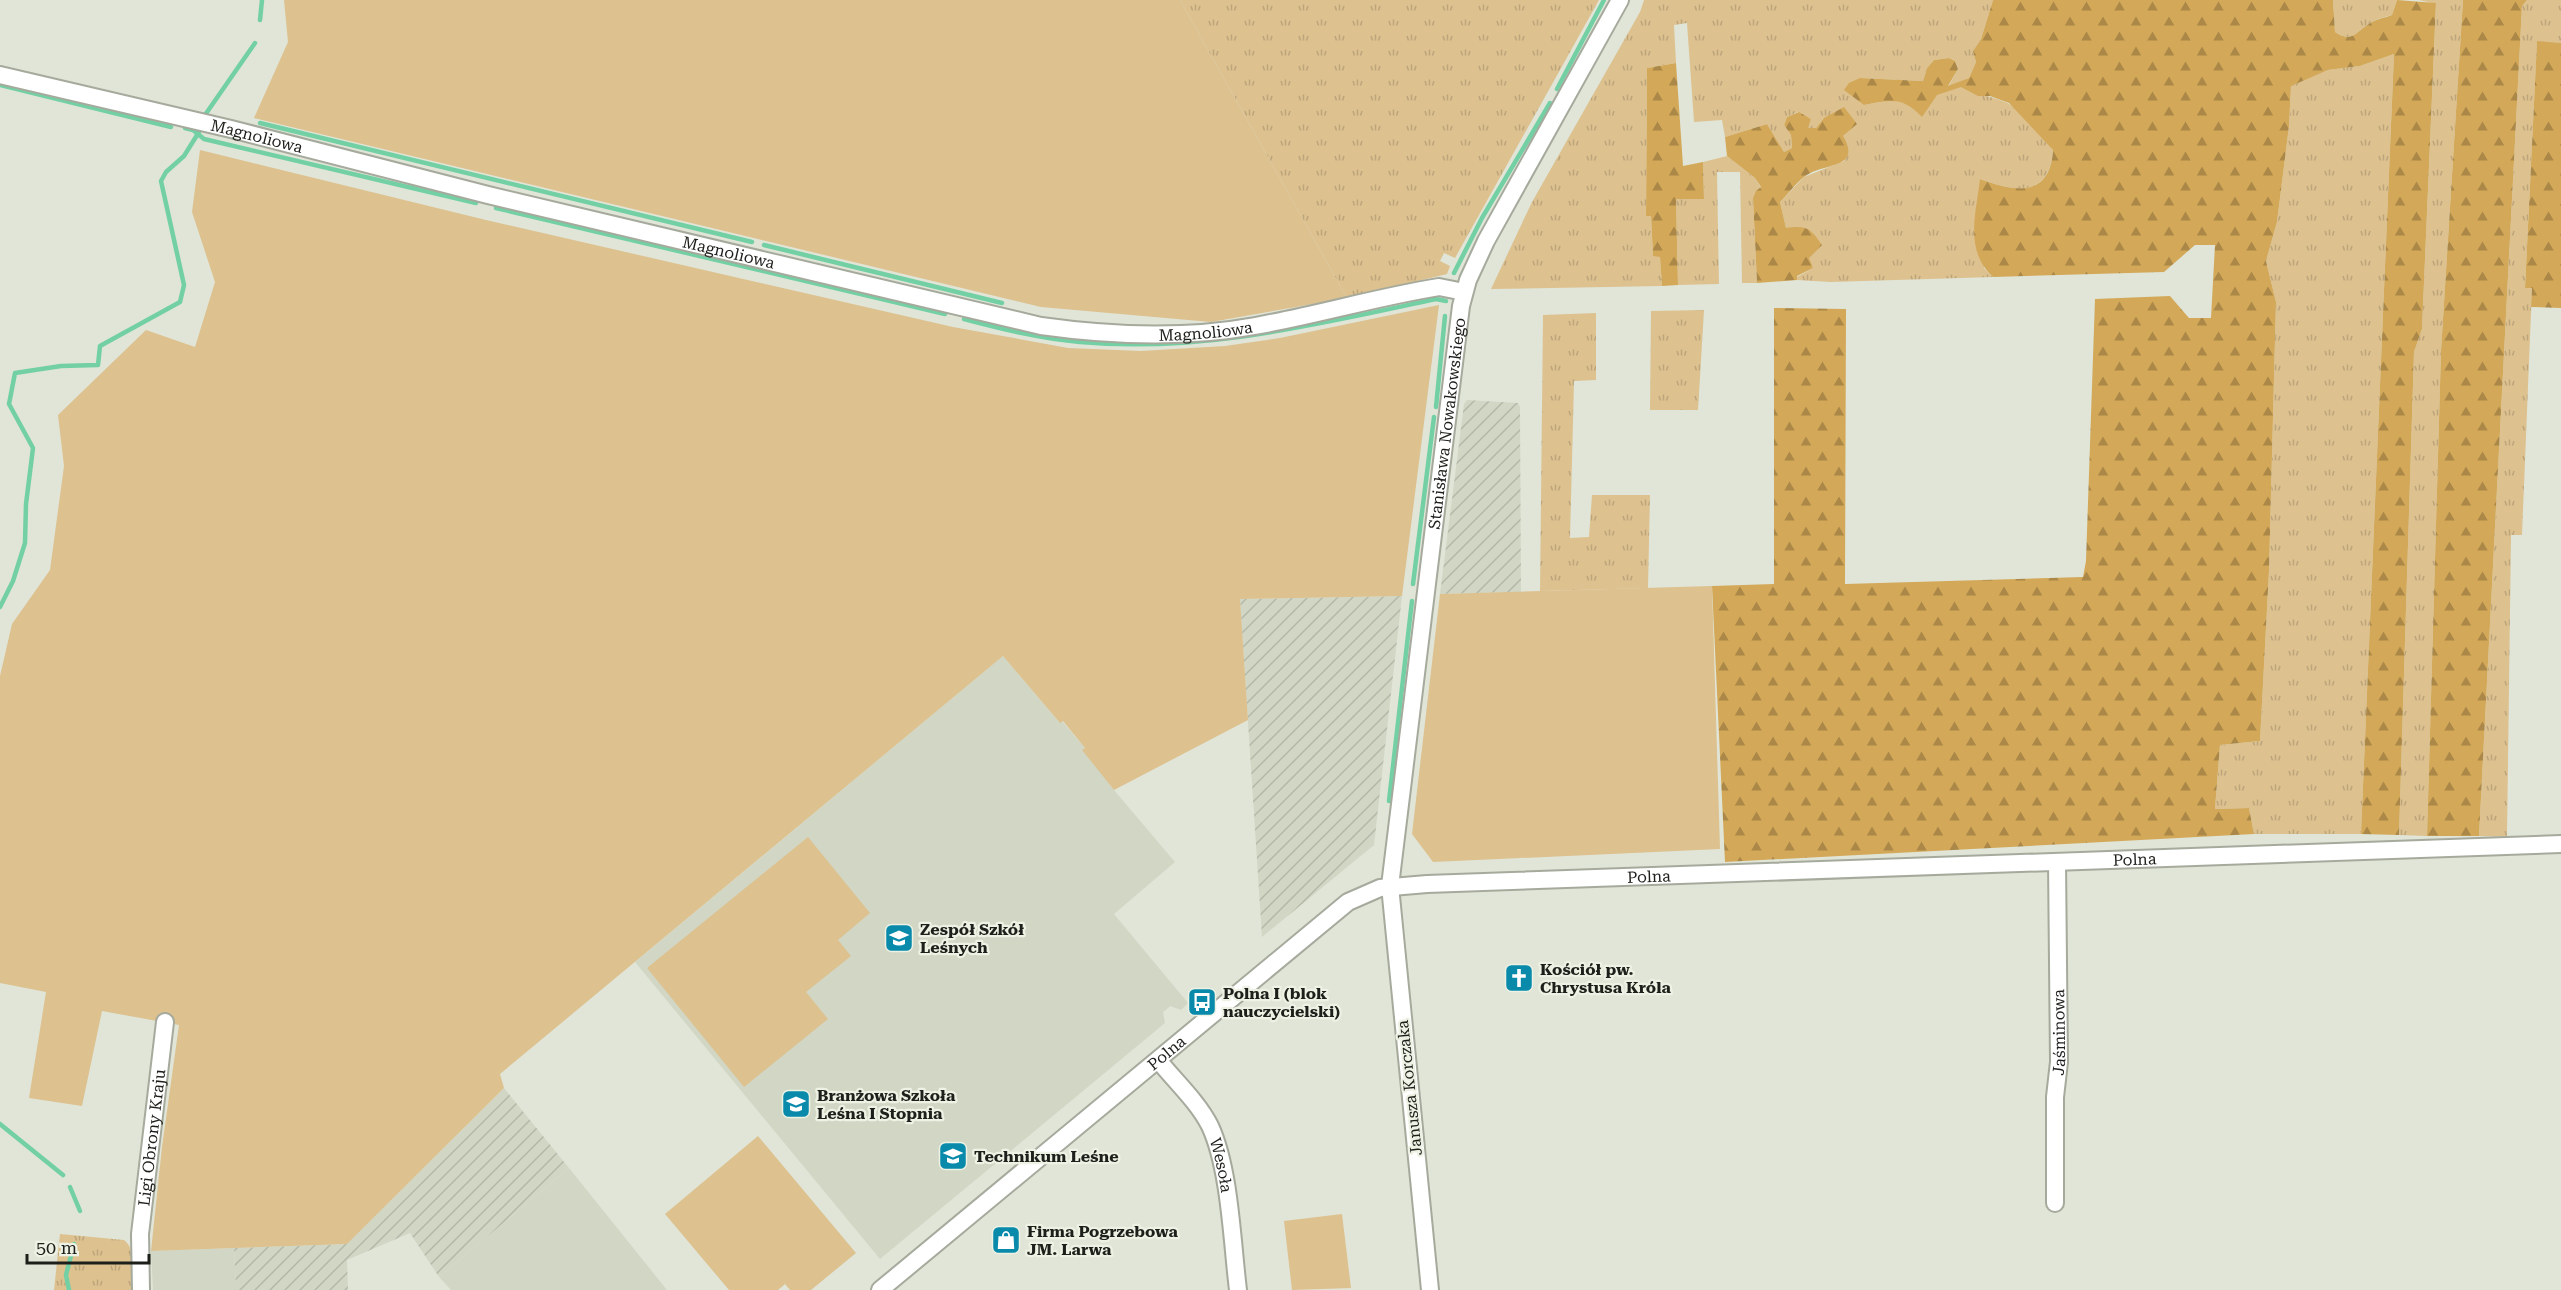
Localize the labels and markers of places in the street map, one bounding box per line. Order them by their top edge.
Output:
place label: Zespół Szkół Leśnych [920,920,1024,957]
school or university icon: Zespół Szkół Leśnych [883,922,915,954]
place label: Kościół pw. Chrystusa Króla [1540,960,1671,997]
church icon: Kościół pw. Chrystusa Króla [1503,962,1535,994]
place label: Polna I (blok nauczycielski) [1223,984,1340,1021]
bus stop icon: Polna I (blok nauczycielski) [1186,986,1218,1018]
place label: Branżowa Szkoła Leśna I Stopnia [817,1086,956,1123]
school or university icon: Branżowa Szkoła Leśna I Stopnia [780,1088,812,1120]
school or university icon: Technikum Leśne [937,1140,969,1172]
place label: Technikum Leśne [974,1147,1119,1166]
place label: Firma Pogrzebowa JM. Larwa [1027,1222,1178,1259]
shop icon: Firma Pogrzebowa JM. Larwa [990,1224,1022,1256]

